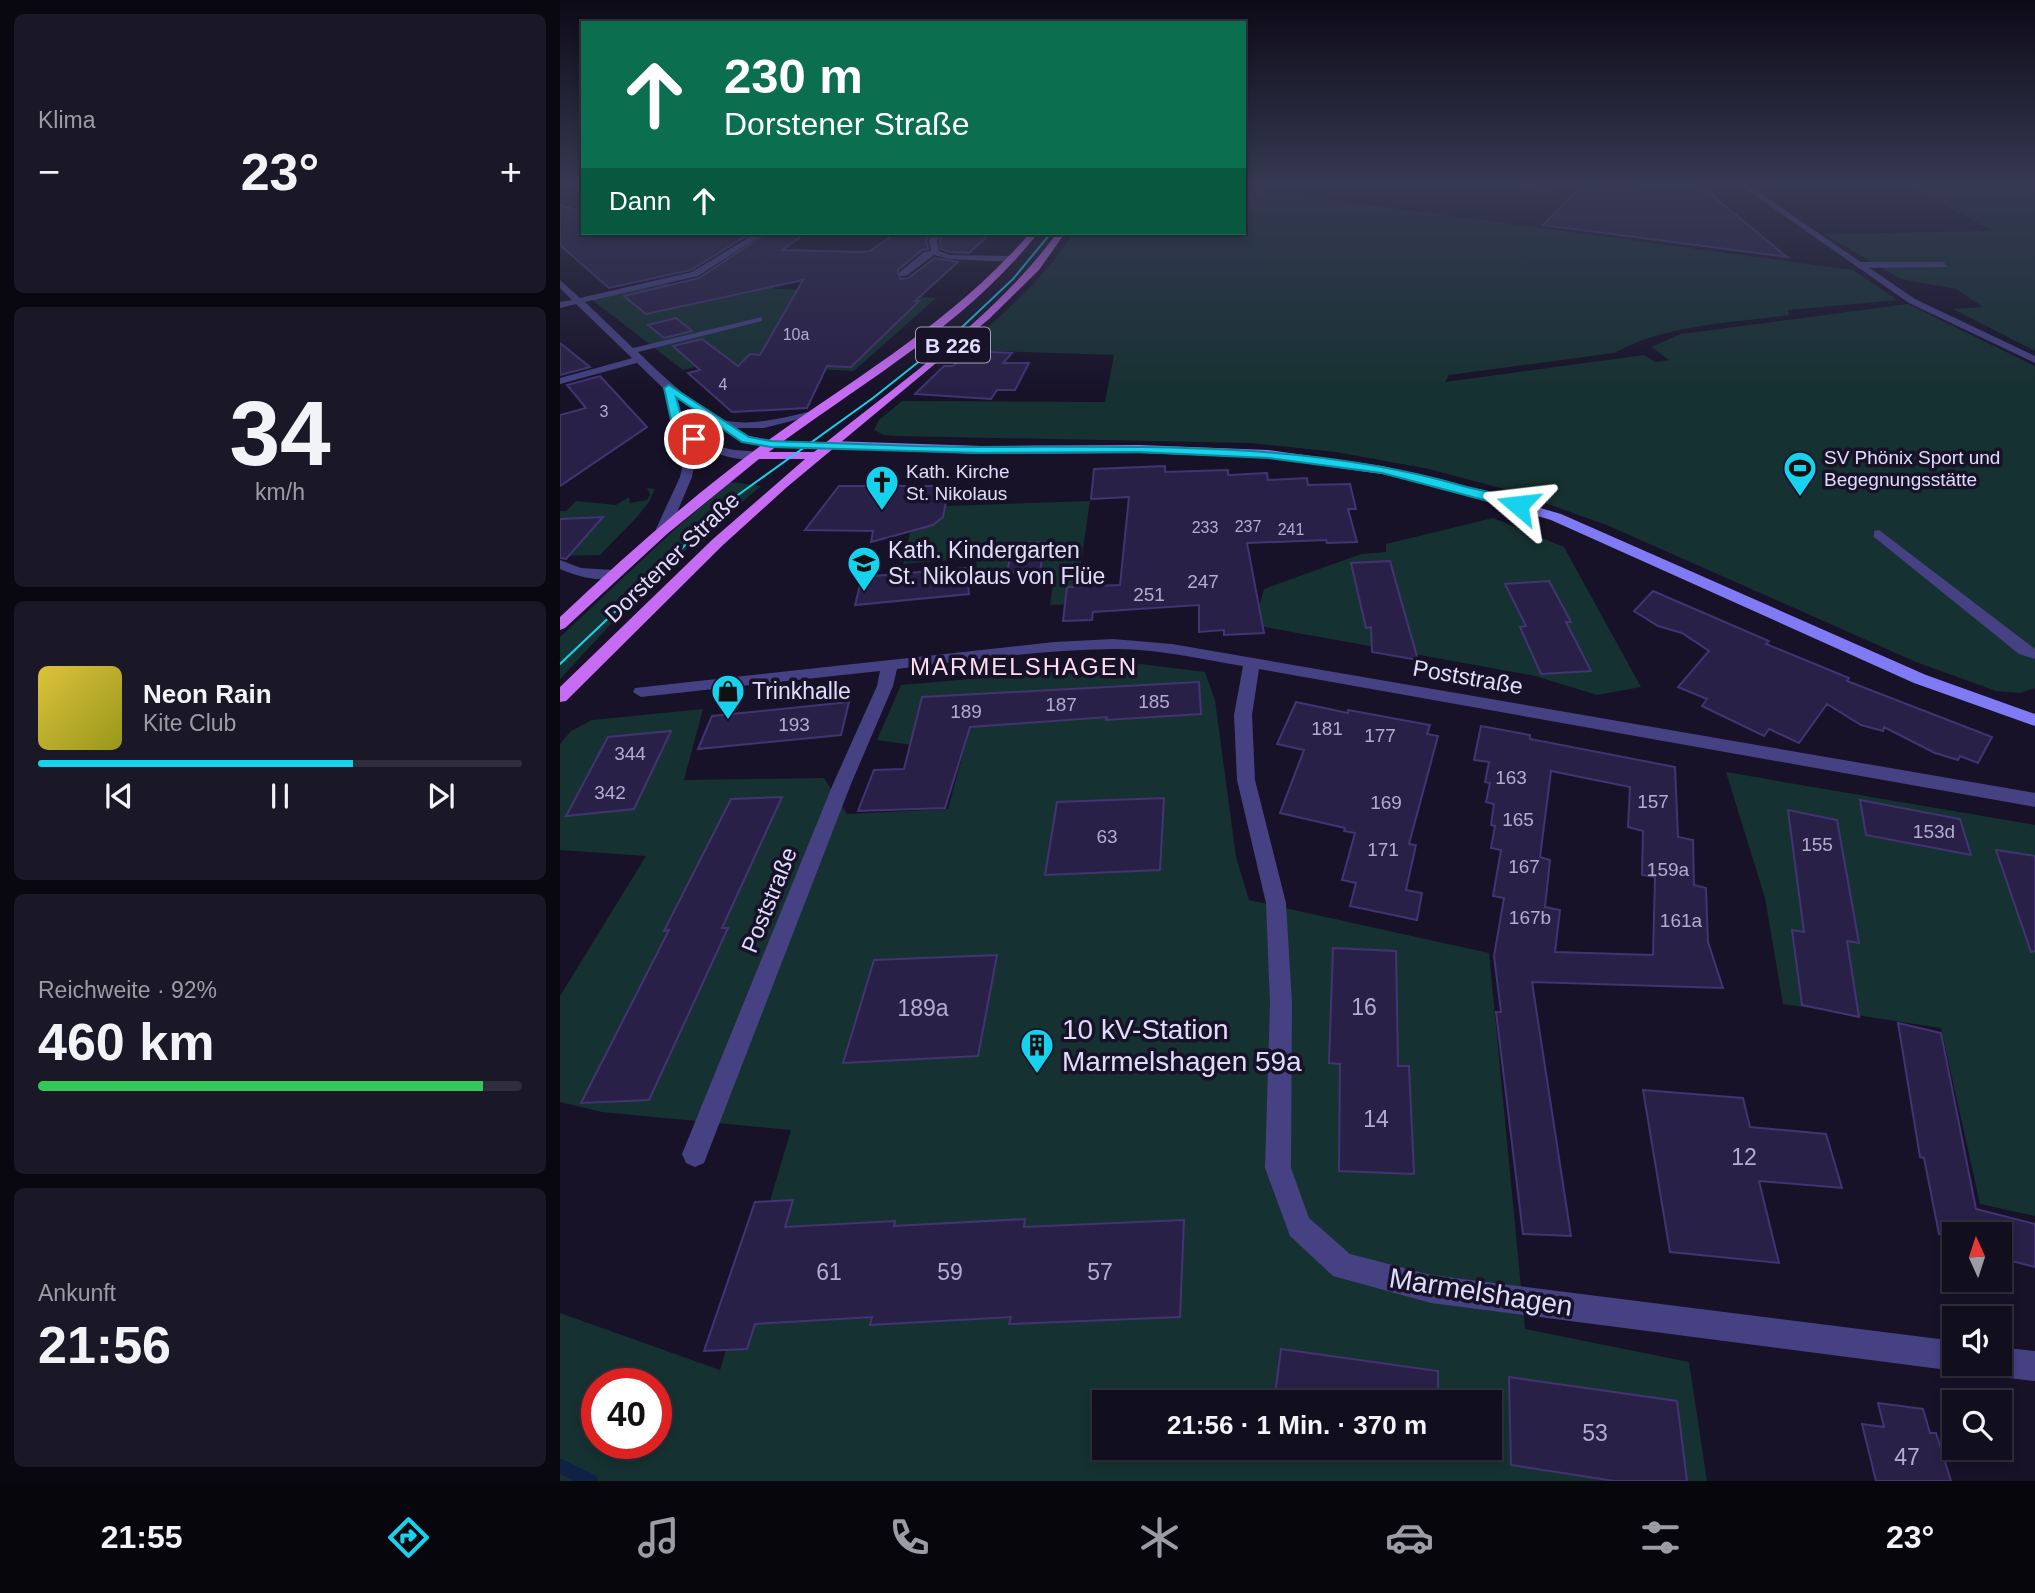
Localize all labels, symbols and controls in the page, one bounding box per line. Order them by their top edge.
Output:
icon: ahead [609,49,700,140]
text: 230 m [724,49,863,103]
text: Dorstener Straße [724,106,969,142]
text: Klima [38,107,96,133]
text: 23° [241,143,319,201]
text: − [38,151,60,193]
text: + [500,151,522,193]
icon: ahead [685,182,723,220]
text: Dann [609,186,671,216]
house number: 10a [783,326,809,343]
road number: B 226 [916,328,990,362]
house number: 4 [719,376,728,393]
text: 34 [229,383,331,484]
house number: 3 [600,403,609,420]
pin [664,409,724,469]
icon: arrive [675,420,713,458]
place label: SV Phönix Sport und Begegnungsstätte [1824,447,2000,490]
sports icon: SV Phönix Sport und Begegnungsstätte [1781,449,1819,498]
place label: Kath. Kirche St. Nikolaus [906,461,1010,504]
church icon: Kath. Kirche St. Nikolaus [863,463,901,512]
position arrow [1481,468,1555,542]
text: km/h [255,479,305,505]
street label: Dorstener Straße [600,486,744,628]
house number: 237 [1235,518,1261,535]
house number: 233 [1192,519,1218,536]
house number: 241 [1278,521,1304,538]
place label: Kath. Kindergarten St. Nikolaus von Flüe [888,537,1105,589]
school or university icon: Kath. Kindergarten St. Nikolaus von Flüe [845,544,883,593]
house number: 247 [1187,571,1219,592]
house number: 251 [1133,584,1165,605]
district label: MARMELSHAGEN [910,653,1138,680]
street label: Poststraße [1411,655,1525,699]
shop icon: Trinkhalle [709,672,747,721]
place label: Trinkhalle [752,678,851,704]
text: Neon Rain [143,679,272,709]
house number: 185 [1138,691,1170,712]
house number: 187 [1045,694,1077,715]
house number: 189 [950,701,982,722]
text: Kite Club [143,710,236,736]
house number: 193 [778,714,810,735]
house number: 181 [1311,718,1343,739]
house number: 177 [1364,725,1396,746]
house number: 344 [614,743,646,764]
house number: 163 [1495,767,1527,788]
icon: previous [100,777,138,815]
icon: pause [261,777,299,815]
icon: next [422,777,460,815]
house number: 342 [594,782,626,803]
house number: 157 [1637,791,1669,812]
house number: 169 [1370,792,1402,813]
house number: 165 [1502,809,1534,830]
house number: 153d [1913,821,1955,842]
house number: 63 [1096,826,1118,847]
house number: 155 [1801,834,1833,855]
house number: 171 [1367,839,1399,860]
street label: Poststraße [736,844,802,956]
house number: 167 [1508,856,1540,877]
house number: 159a [1647,859,1690,880]
house number: 167b [1509,907,1551,928]
house number: 161a [1660,910,1703,931]
text: Reichweite · 92% [38,977,217,1003]
house number: 16 [1351,994,1377,1020]
house number: 189a [897,995,949,1021]
text: 460 km [38,1013,214,1071]
place label: 10 kV-Station Marmelshagen 59a [1062,1014,1302,1077]
building icon: 10 kV-Station Marmelshagen 59a [1018,1026,1056,1075]
house number: 14 [1363,1106,1389,1132]
house number: 12 [1731,1144,1757,1170]
north arrow [1942,1222,2012,1292]
map controls [1942,1222,2012,1460]
house number: 61 [816,1259,842,1285]
house number: 59 [937,1259,963,1285]
house number: 57 [1087,1259,1113,1285]
street label: Marmelshagen [1387,1262,1575,1322]
text: Ankunft [38,1280,116,1306]
button: sound [1942,1306,2012,1376]
text: 21:56 [38,1316,171,1374]
speed limit sign: 40 [581,1368,672,1459]
button: search [1942,1390,2012,1460]
text: 21:56 · 1 Min. · 370 m [1167,1410,1427,1440]
house number: 53 [1582,1420,1608,1446]
house number: 47 [1894,1444,1920,1470]
icon: directions [384,1513,433,1562]
icon: music [634,1513,683,1562]
icon: phone [885,1513,934,1562]
icon: climate [1135,1513,1184,1562]
icon: car [1385,1513,1434,1562]
icon: filters [1636,1513,1685,1562]
text: 21:55 [101,1519,183,1555]
text: 23° [1886,1519,1934,1555]

